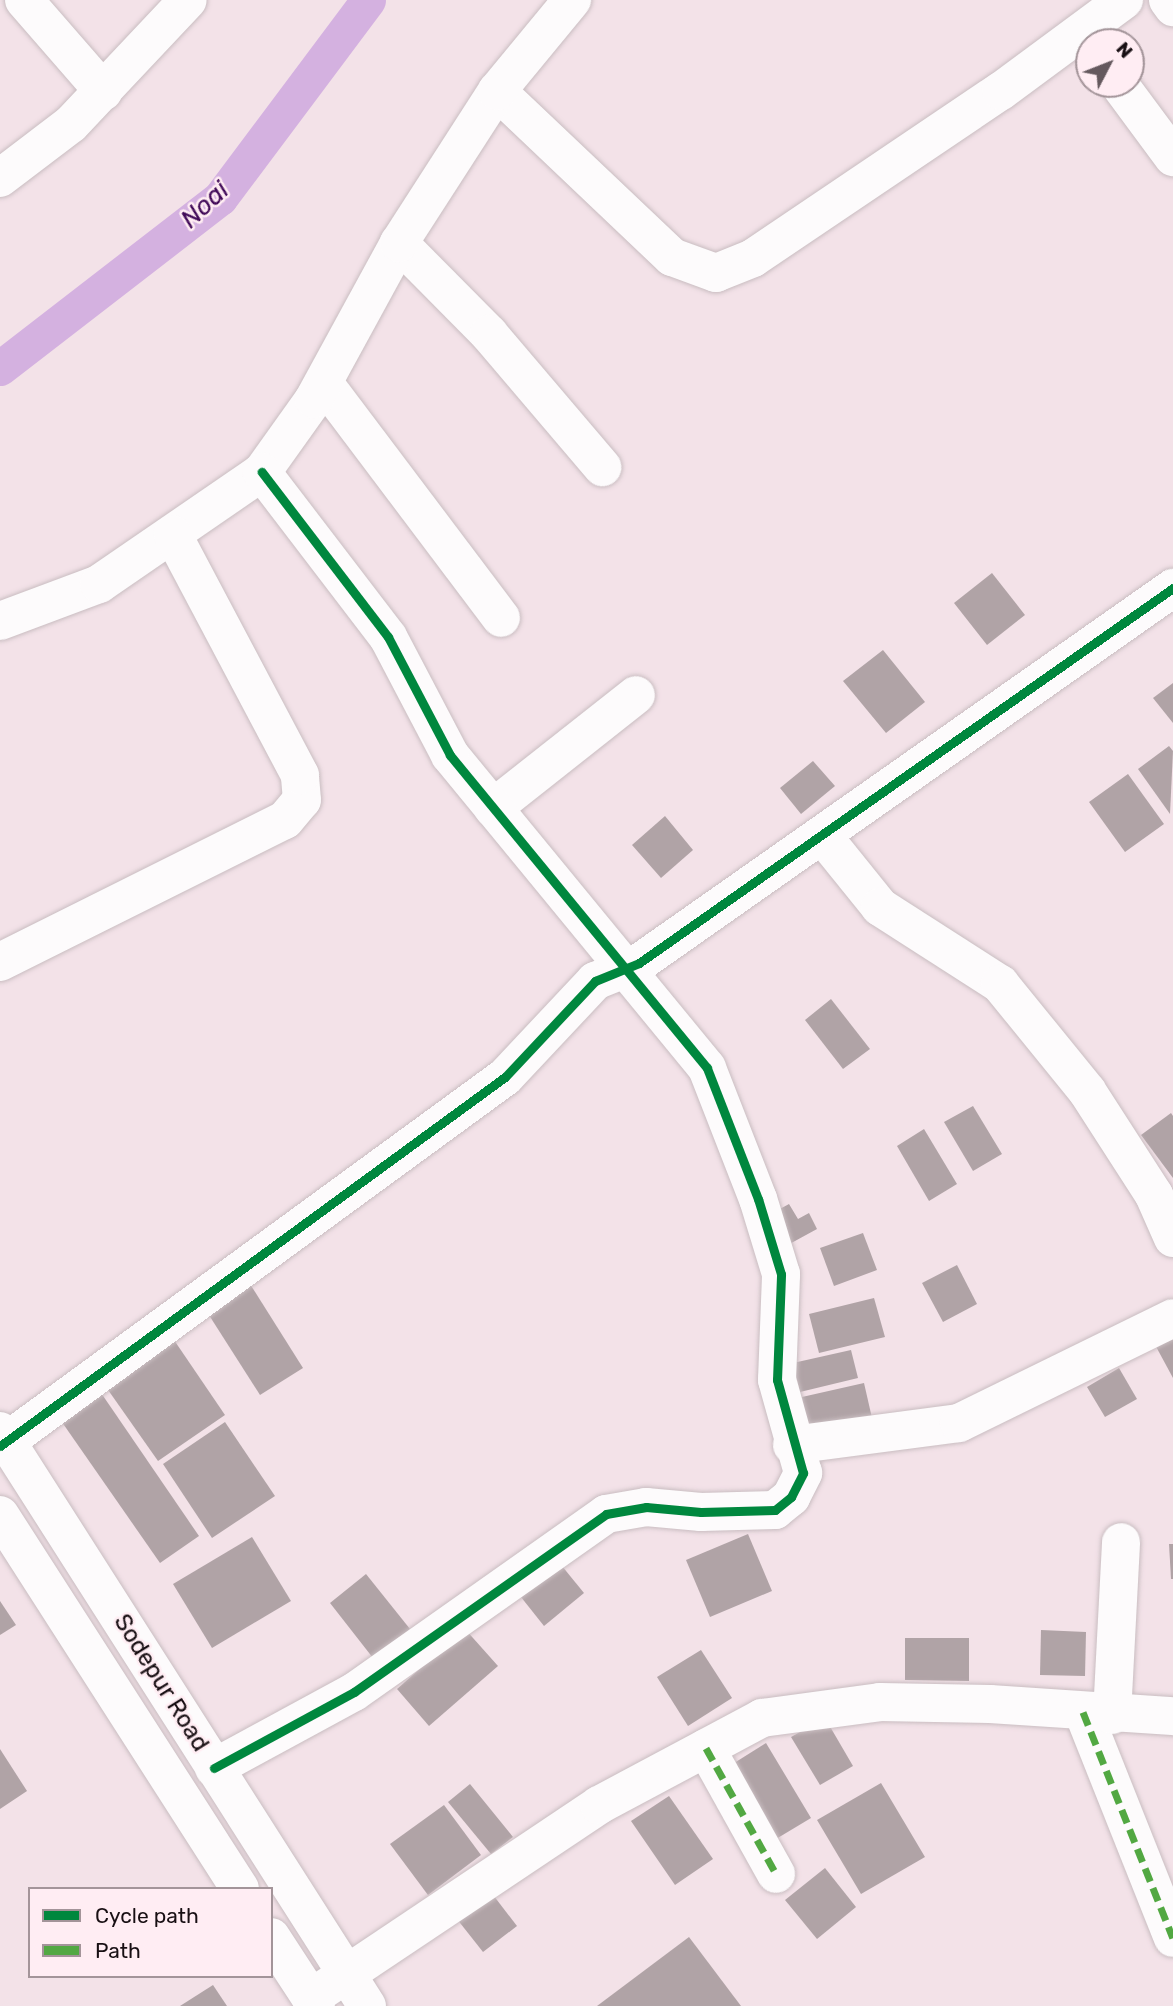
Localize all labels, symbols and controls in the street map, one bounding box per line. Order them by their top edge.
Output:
north arrow [1075,28,1145,98]
text: N [1111,37,1138,63]
water label: Noai [174,175,236,235]
street label: Sodepur Road [107,1609,215,1757]
legend [28,1887,273,1978]
text: Cycle path [95,1903,199,1928]
text: Path [95,1938,141,1963]

